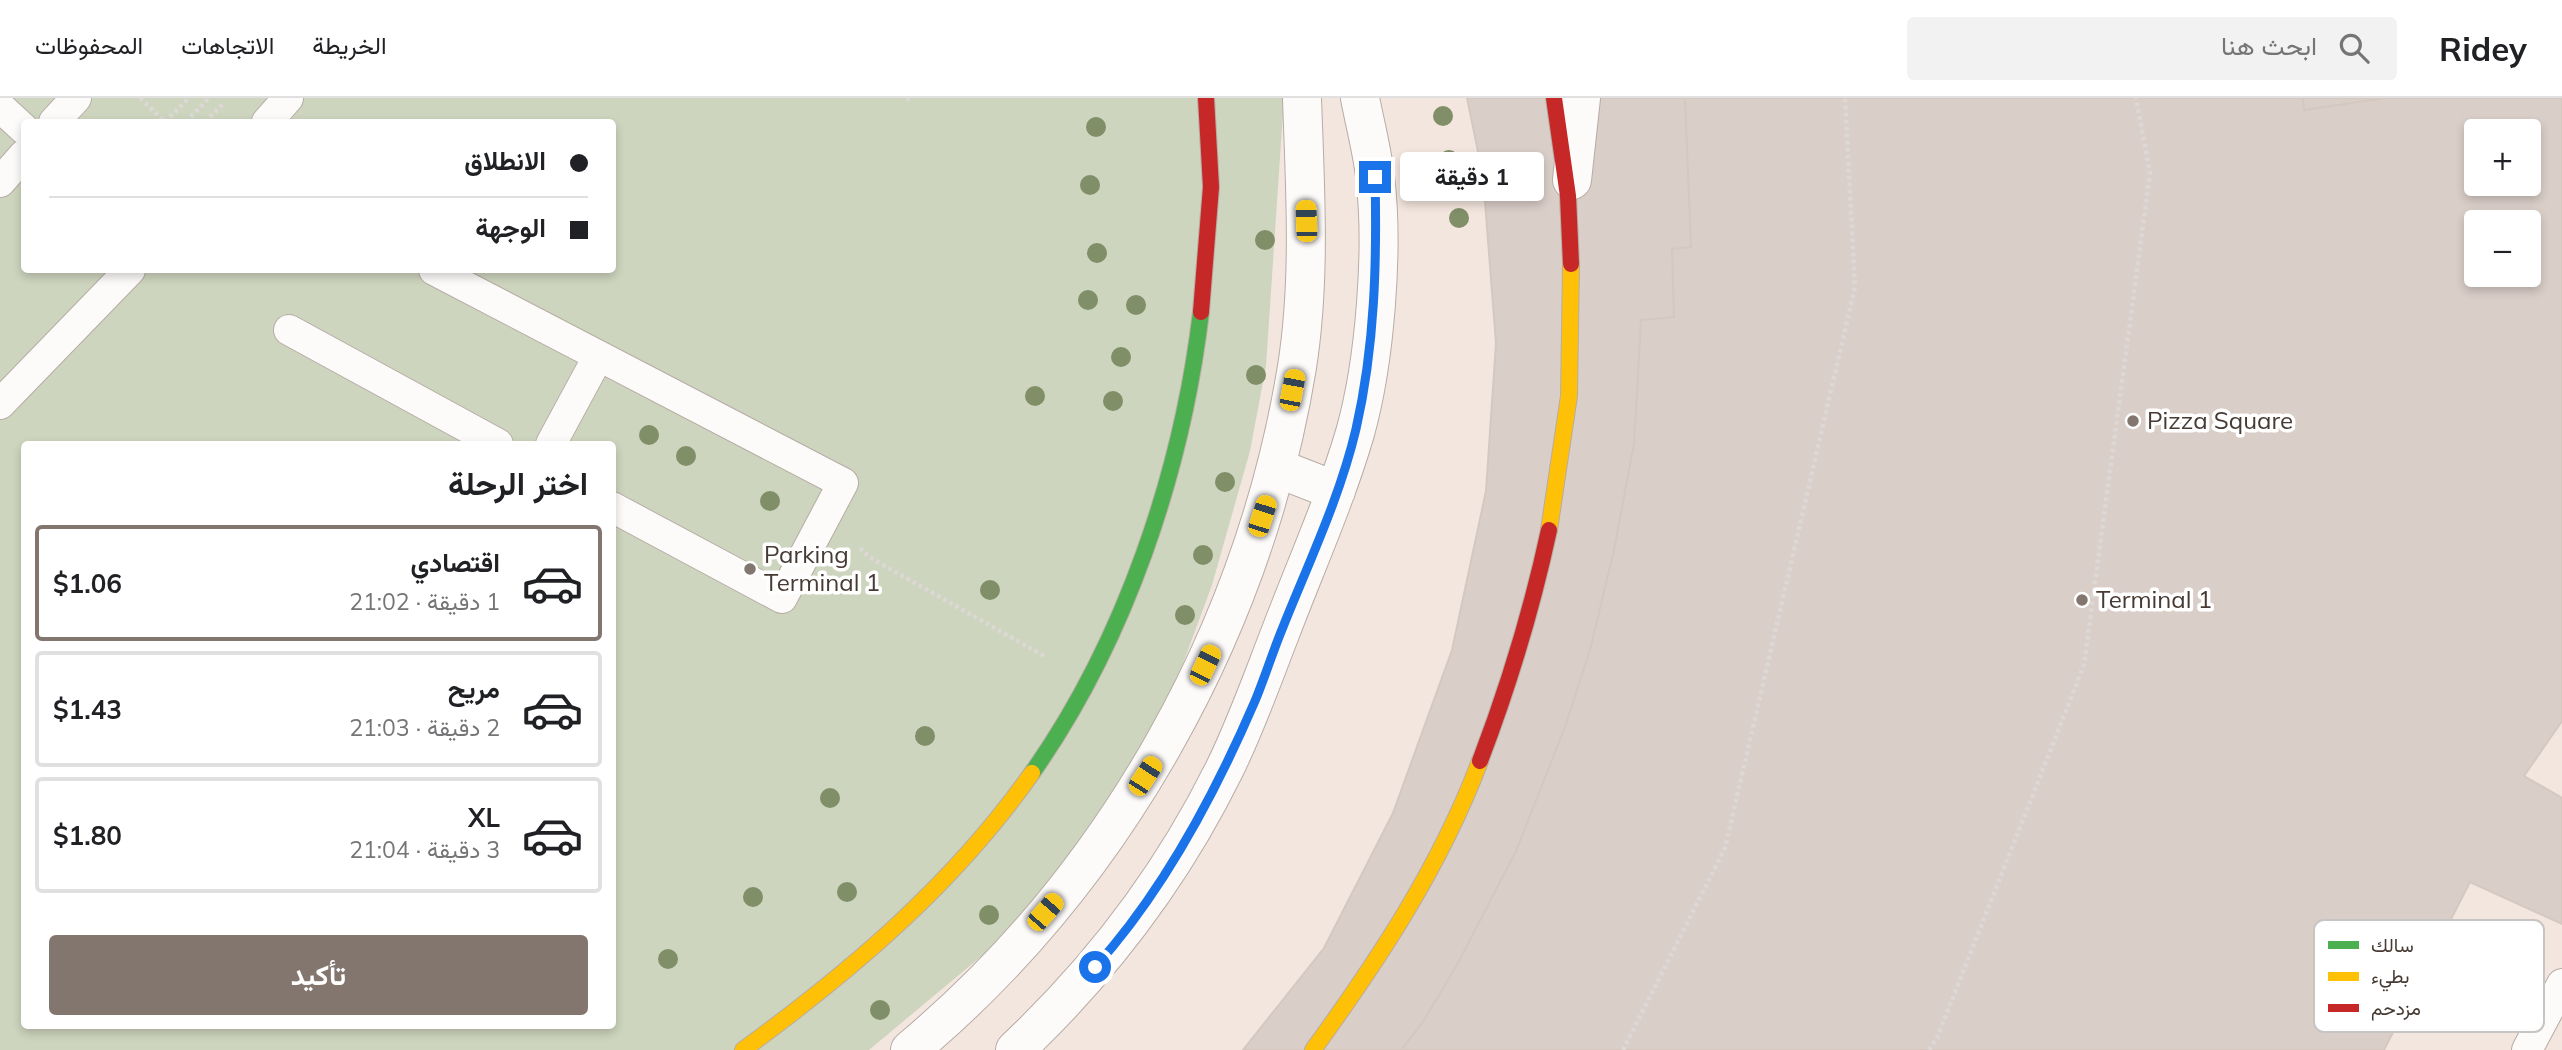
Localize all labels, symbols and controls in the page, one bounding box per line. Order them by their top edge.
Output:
search box [1907,17,2397,80]
text: Ridey [2439,28,2527,69]
text: ابحث هنا [2221,29,2317,62]
icon: search [2335,29,2373,67]
text: المحفوظات [35,30,143,60]
text: الاتجاهات [181,30,274,60]
text: الخريطة [312,30,387,60]
map controls [2464,119,2541,287]
button: + [2464,119,2541,196]
text: الانطلاق [464,144,546,177]
callout: 1 دقيقة [1400,153,1543,202]
route end [1359,161,1391,193]
text: 1 دقيقة [1435,162,1509,191]
car [1295,200,1318,242]
button: − [2464,210,2541,287]
text: الوجهة [475,211,546,244]
car [1278,367,1307,413]
place label: Pizza Square [2147,405,2293,435]
marker: Pizza Square [2125,413,2141,429]
text: اختر الرحلة [448,463,588,503]
car [1246,493,1279,539]
place label: Parking Terminal 1 [764,539,880,597]
text: اقتصادي [411,546,500,579]
icon: car [521,552,584,615]
marker: Parking Terminal 1 [742,561,758,577]
text: $1.06 [53,567,122,600]
place label: Terminal 1 [2096,584,2212,614]
text: 1 دقيقة · 21:02 [349,587,500,616]
marker: Terminal 1 [2074,592,2090,608]
car [1187,642,1224,688]
text: مريح [448,672,500,705]
icon: car [521,678,584,741]
text: $1.43 [53,693,122,726]
text: 2 دقيقة · 21:03 [349,713,500,742]
car [1125,753,1166,799]
text: XL [468,801,500,834]
icon: car [521,804,584,867]
text: $1.80 [53,819,122,852]
text: 3 دقيقة · 21:04 [349,835,500,864]
car [1024,889,1067,935]
legend [2314,920,2544,1032]
text: سالك [2371,933,2414,957]
button: تأكيد [49,935,588,1015]
route start [1079,951,1111,983]
text: بطيء [2371,964,2409,992]
text: مزدحم [2371,996,2421,1021]

